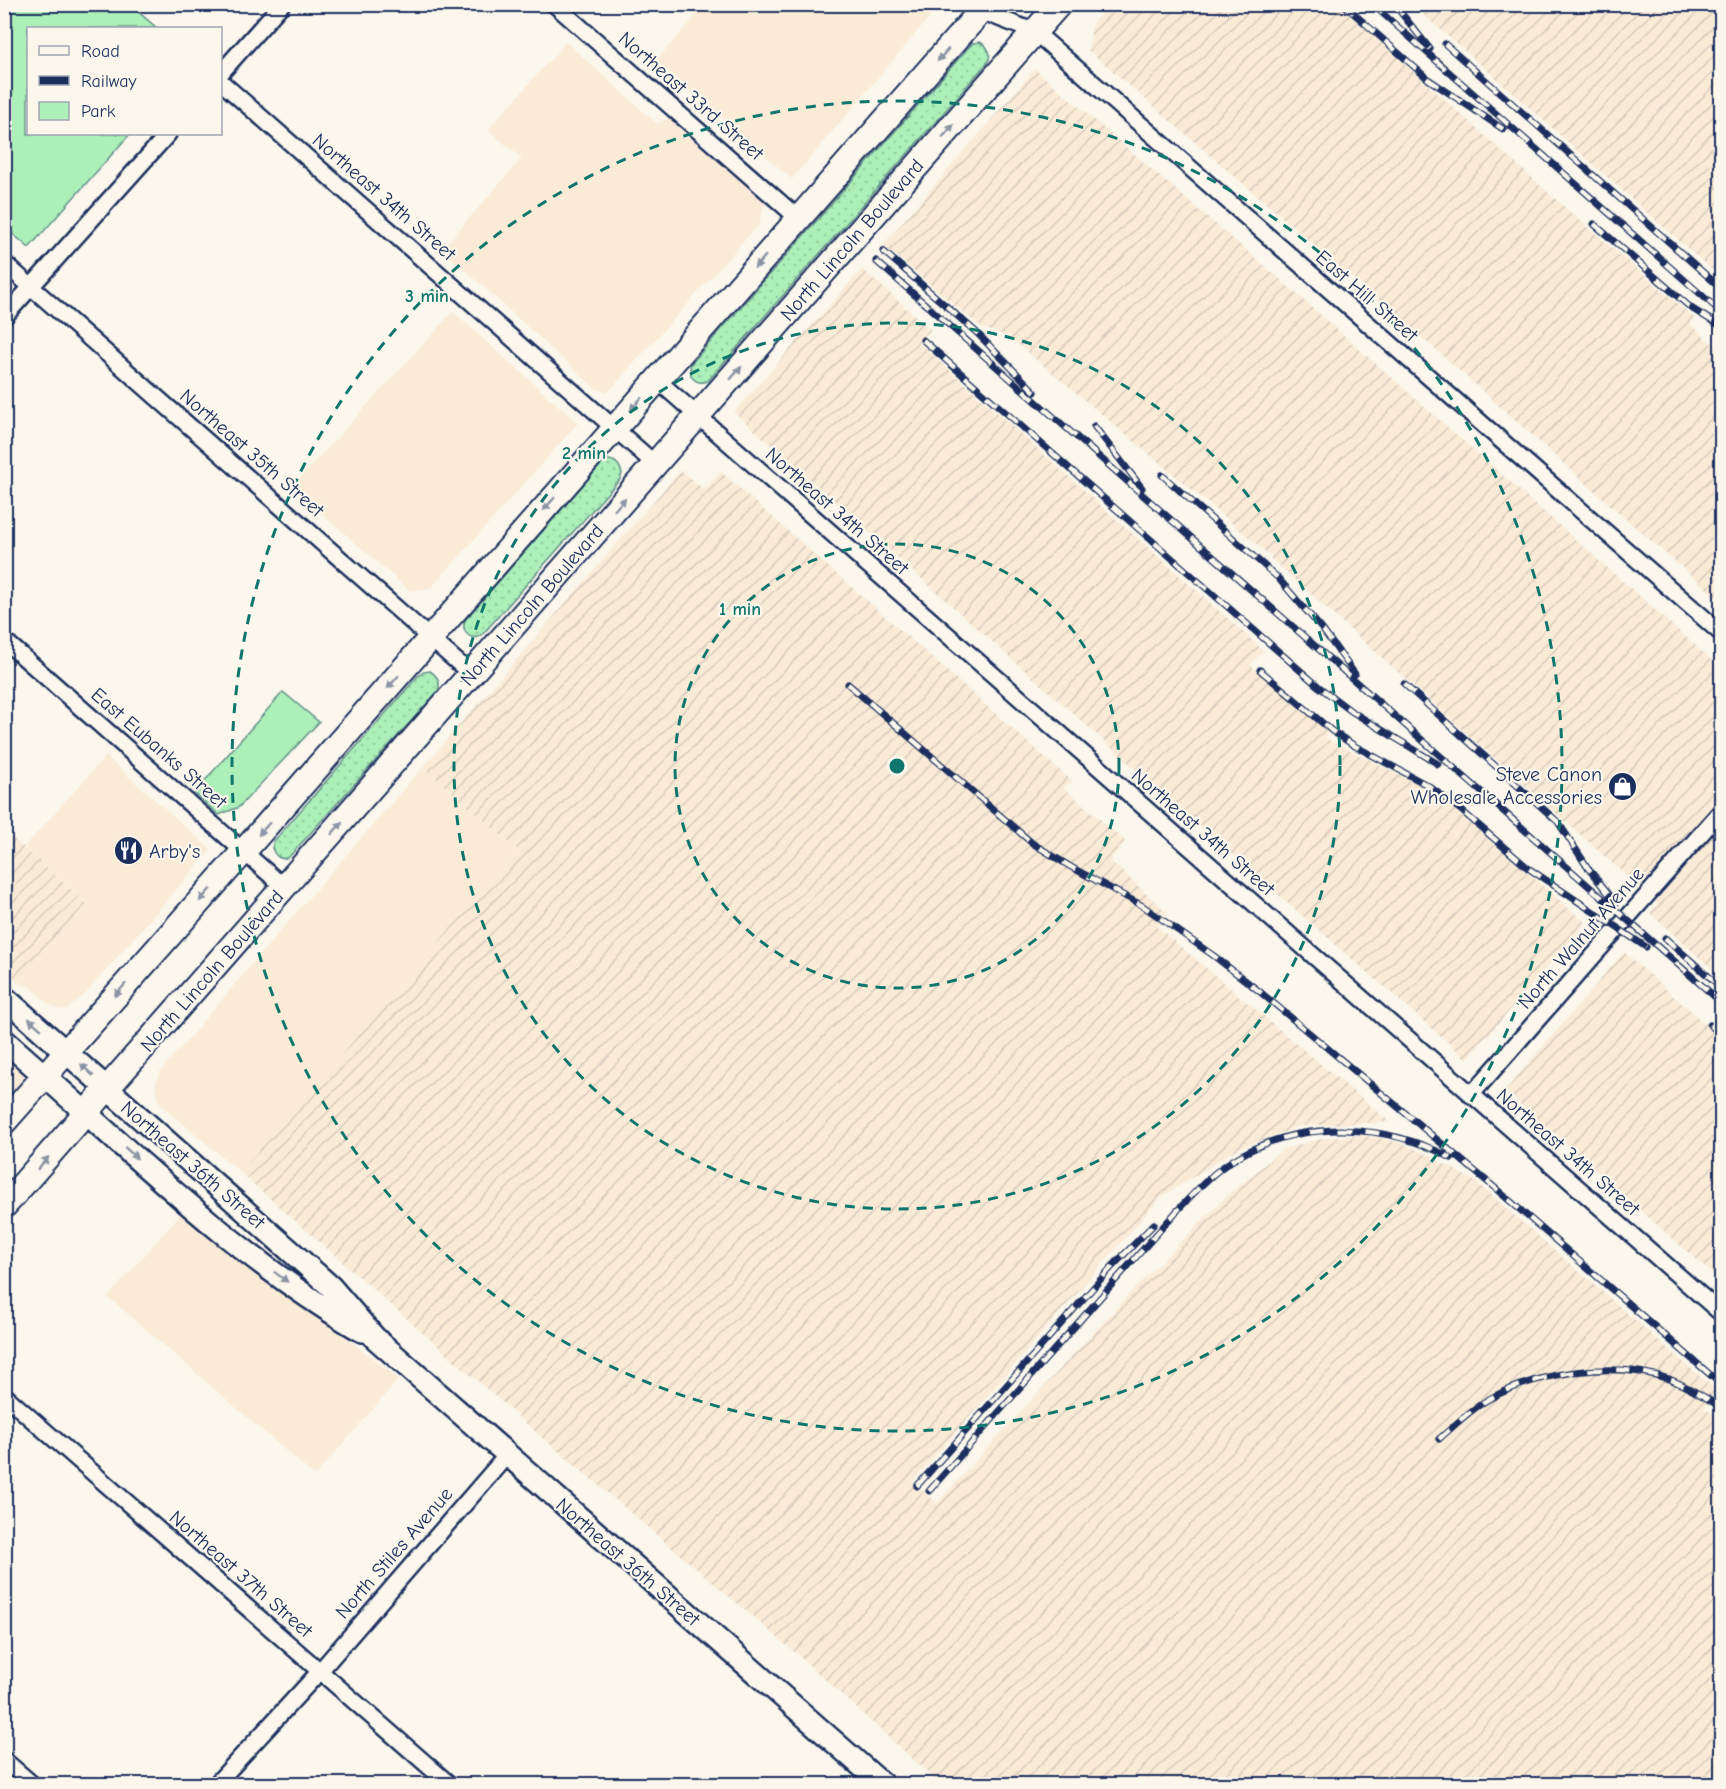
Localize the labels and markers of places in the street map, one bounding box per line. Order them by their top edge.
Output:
centre of rings [887,756,907,776]
place label: Steve Canon Wholesale Accessories [1410,763,1602,809]
shop icon: Steve Canon Wholesale Accessories [1607,770,1639,802]
restaurant icon: Arby's [112,835,144,867]
place label: Arby's [149,840,200,863]

